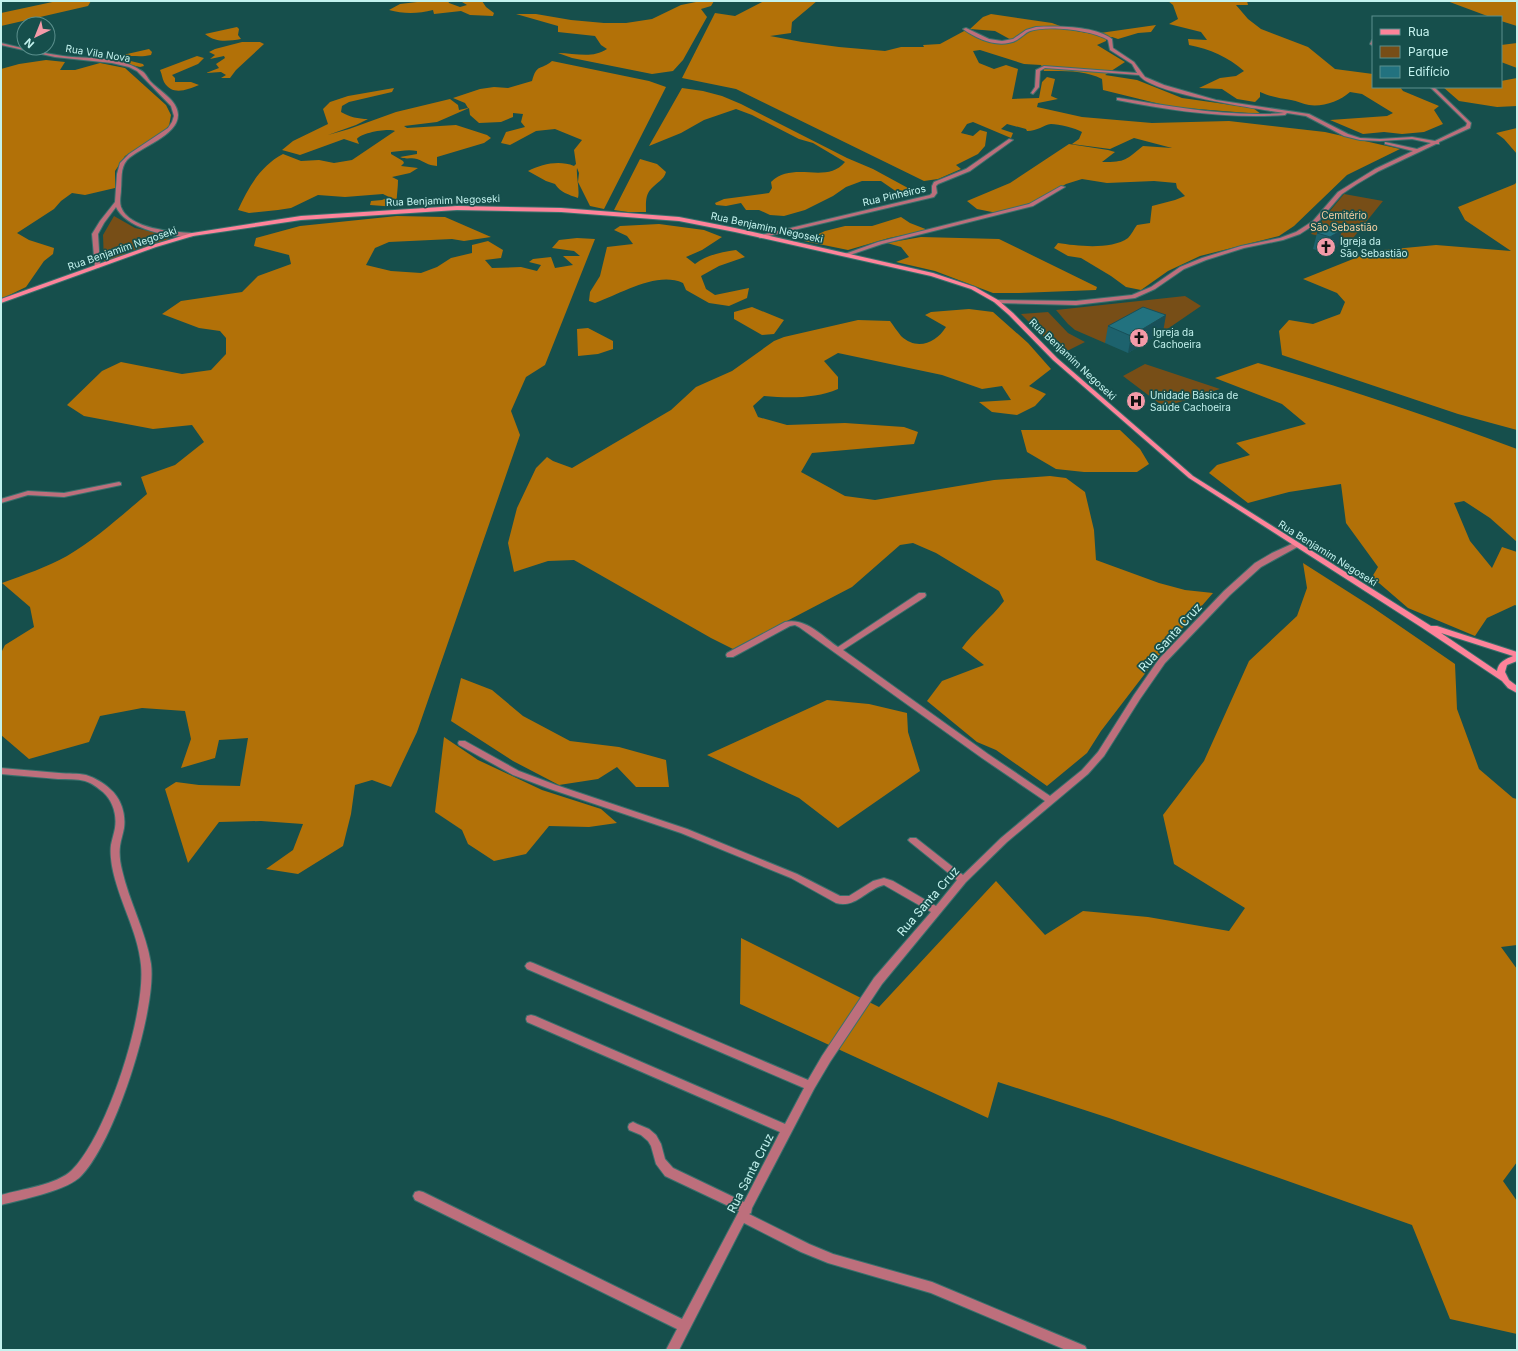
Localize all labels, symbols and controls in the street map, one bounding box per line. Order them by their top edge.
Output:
north arrow [16,16,56,56]
legend [1372,16,1502,88]
text: Rua [1408,24,1430,39]
text: N [21,35,37,51]
street label: Rua Vila Nova [65,42,131,64]
text: Parque [1408,44,1448,59]
text: Edifício [1408,64,1450,79]
street label: Rua Pinheiros [861,182,927,208]
street label: Rua Benjamim Negoseki [386,192,500,208]
street label: Rua Benjamim Negoseki [710,209,824,245]
park label: Cemitério São Sebastião [1310,209,1378,233]
street label: Rua Benjamim Negoseki [66,224,178,272]
place label: Igreja da São Sebastião [1340,235,1408,259]
church icon: Igreja da São Sebastião [1315,236,1337,258]
street label: Rua Benjamim Negoseki [1027,316,1119,402]
place label: Igreja da Cachoeira [1153,326,1201,350]
church icon: Igreja da Cachoeira [1128,327,1150,349]
place label: Unidade Básica de Saúde Cachoeira [1150,389,1238,413]
hospital icon: Unidade Básica de Saúde Cachoeira [1125,390,1147,412]
street label: Rua Benjamim Negoseki [1276,518,1380,588]
street label: Rua Santa Cruz [1135,599,1205,675]
street label: Rua Santa Cruz [894,863,962,939]
street label: Rua Santa Cruz [723,1131,777,1215]

